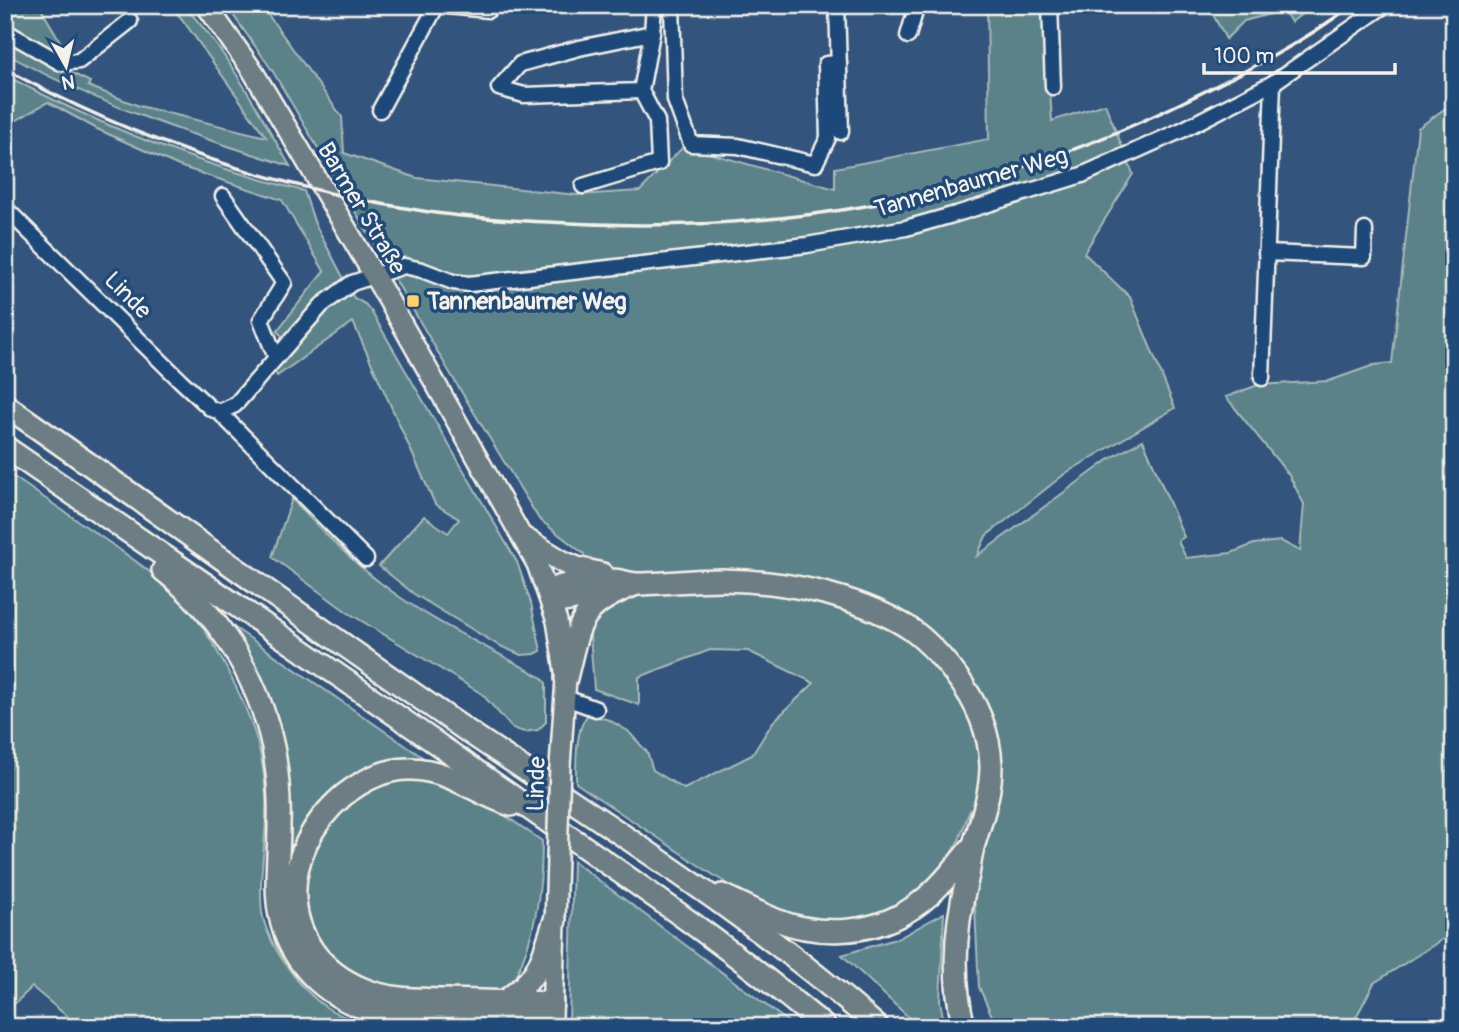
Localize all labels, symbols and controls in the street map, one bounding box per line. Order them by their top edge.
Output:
north arrow [32,32,102,102]
scale bar [1204,32,1394,76]
text: 100 m [1214,43,1274,70]
text: N [60,69,76,95]
street label: Barmer Straße [311,137,412,280]
street label: Tannenbaumer Weg [871,141,1071,224]
street label: Linde [98,266,157,325]
place label: Tannenbaumer Weg [426,287,627,316]
marker: Tannenbaumer Weg [405,293,421,309]
street label: Linde [521,756,552,812]

